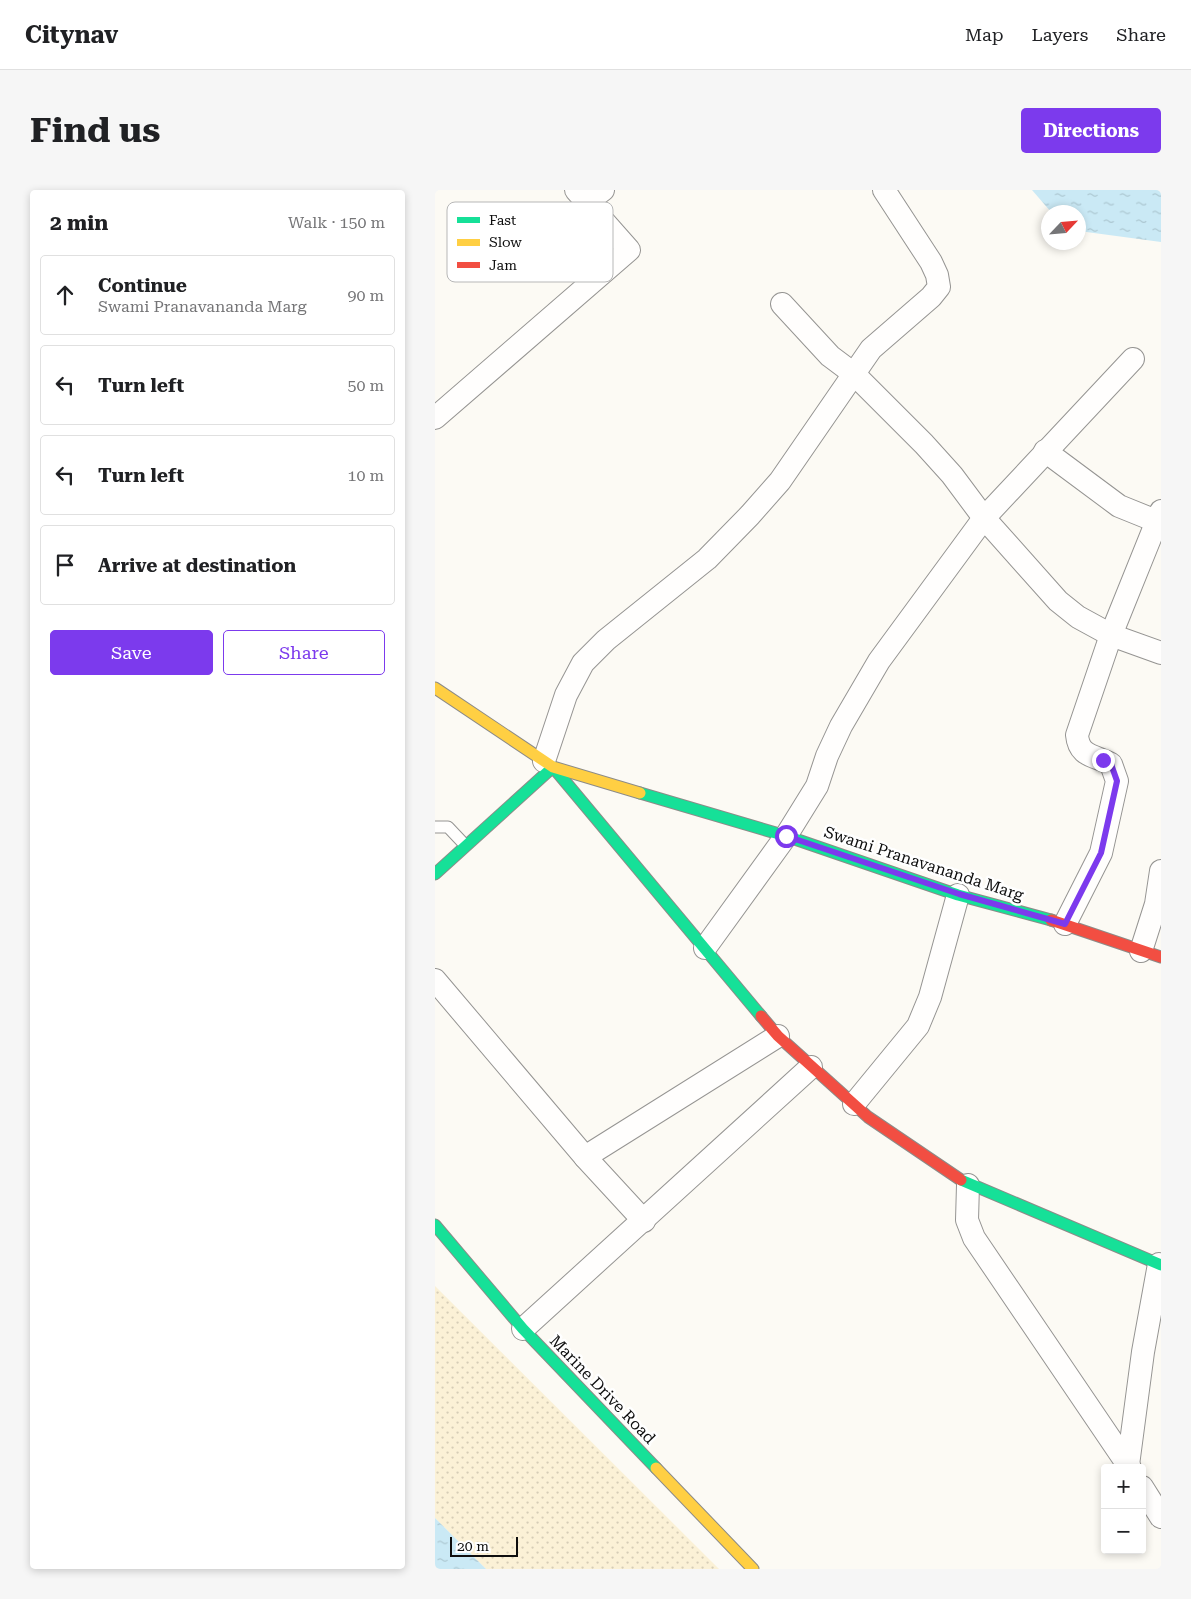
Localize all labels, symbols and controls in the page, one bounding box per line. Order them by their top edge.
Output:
text: Citynav [25,21,118,49]
text: Map [965,24,1004,45]
text: Layers [1032,24,1088,45]
text: Share [1116,24,1166,45]
button: Directions [1021,108,1161,153]
text: Find us [30,110,160,151]
legend [447,202,613,282]
north arrow [1041,205,1086,250]
text: 2 min [50,211,108,235]
text: Fast [489,212,516,228]
text: Walk · 150 m [288,213,385,232]
text: Slow [489,234,522,250]
text: Jam [489,257,517,273]
text: Continue [98,274,187,297]
icon: ahead [51,281,79,309]
text: 90 m [347,286,384,305]
text: Swami Pranavananda Marg [98,297,306,316]
icon: left [51,371,79,399]
text: Turn left [98,374,184,397]
text: 50 m [347,376,384,395]
icon: left [51,461,79,489]
text: Turn left [98,464,184,487]
text: 10 m [347,466,384,485]
icon: arrive [51,551,79,579]
text: Arrive at destination [98,554,296,577]
button: Save [50,630,213,675]
button: Share [223,630,385,675]
route end [1092,749,1115,772]
street label: Swami Pranavananda Marg [822,822,1027,905]
route start [775,825,798,848]
street label: Marine Drive Road [546,1331,659,1448]
map controls [1101,1464,1146,1554]
button: + [1101,1464,1146,1509]
button: − [1101,1509,1146,1554]
scale bar [450,1534,517,1557]
text: 20 m [457,1538,489,1554]

